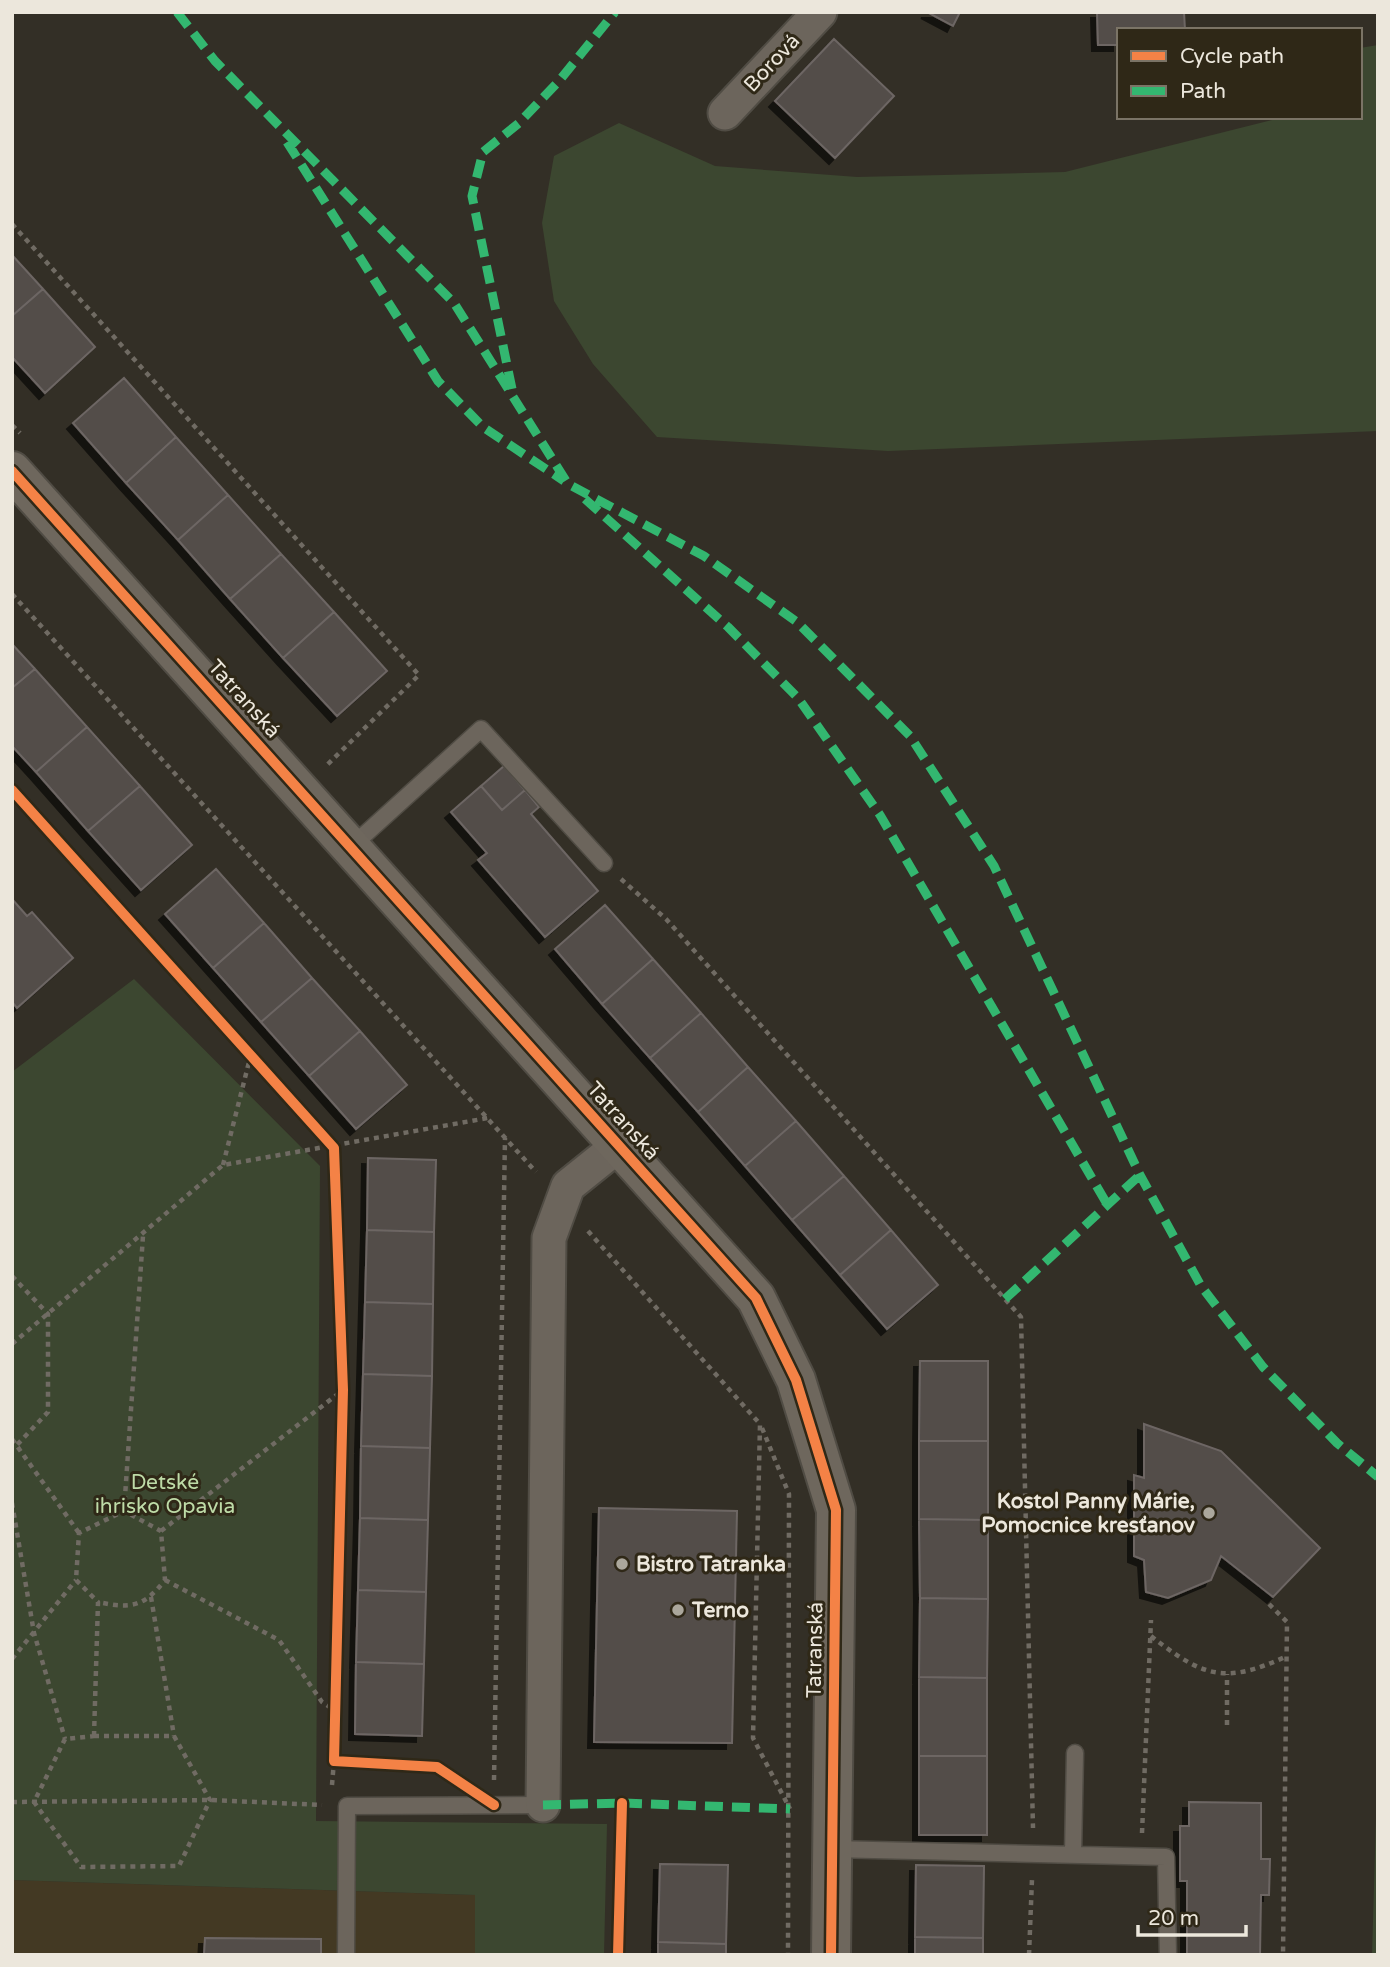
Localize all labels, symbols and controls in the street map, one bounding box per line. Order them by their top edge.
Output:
legend [1117,28,1362,119]
street label: Borová [739,29,805,97]
text: Cycle path [1180,44,1284,69]
text: Path [1180,79,1226,104]
street label: Tatranská [202,655,286,743]
street label: Tatranská [581,1077,665,1165]
park label: Detské ihrisko Opavia [95,1470,235,1519]
place label: Kostol Panny Márie, Pomocnice kresťanov [981,1489,1195,1538]
marker: Kostol Panny Márie, Pomocnice kresťanov [1201,1505,1217,1521]
place label: Bistro Tatranka [636,1552,786,1577]
marker: Bistro Tatranka [614,1556,630,1572]
place label: Terno [691,1598,749,1623]
marker: Terno [670,1602,686,1618]
street label: Tatranská [802,1602,828,1698]
scale bar [1138,1894,1246,1938]
text: 20 m [1148,1906,1199,1931]

